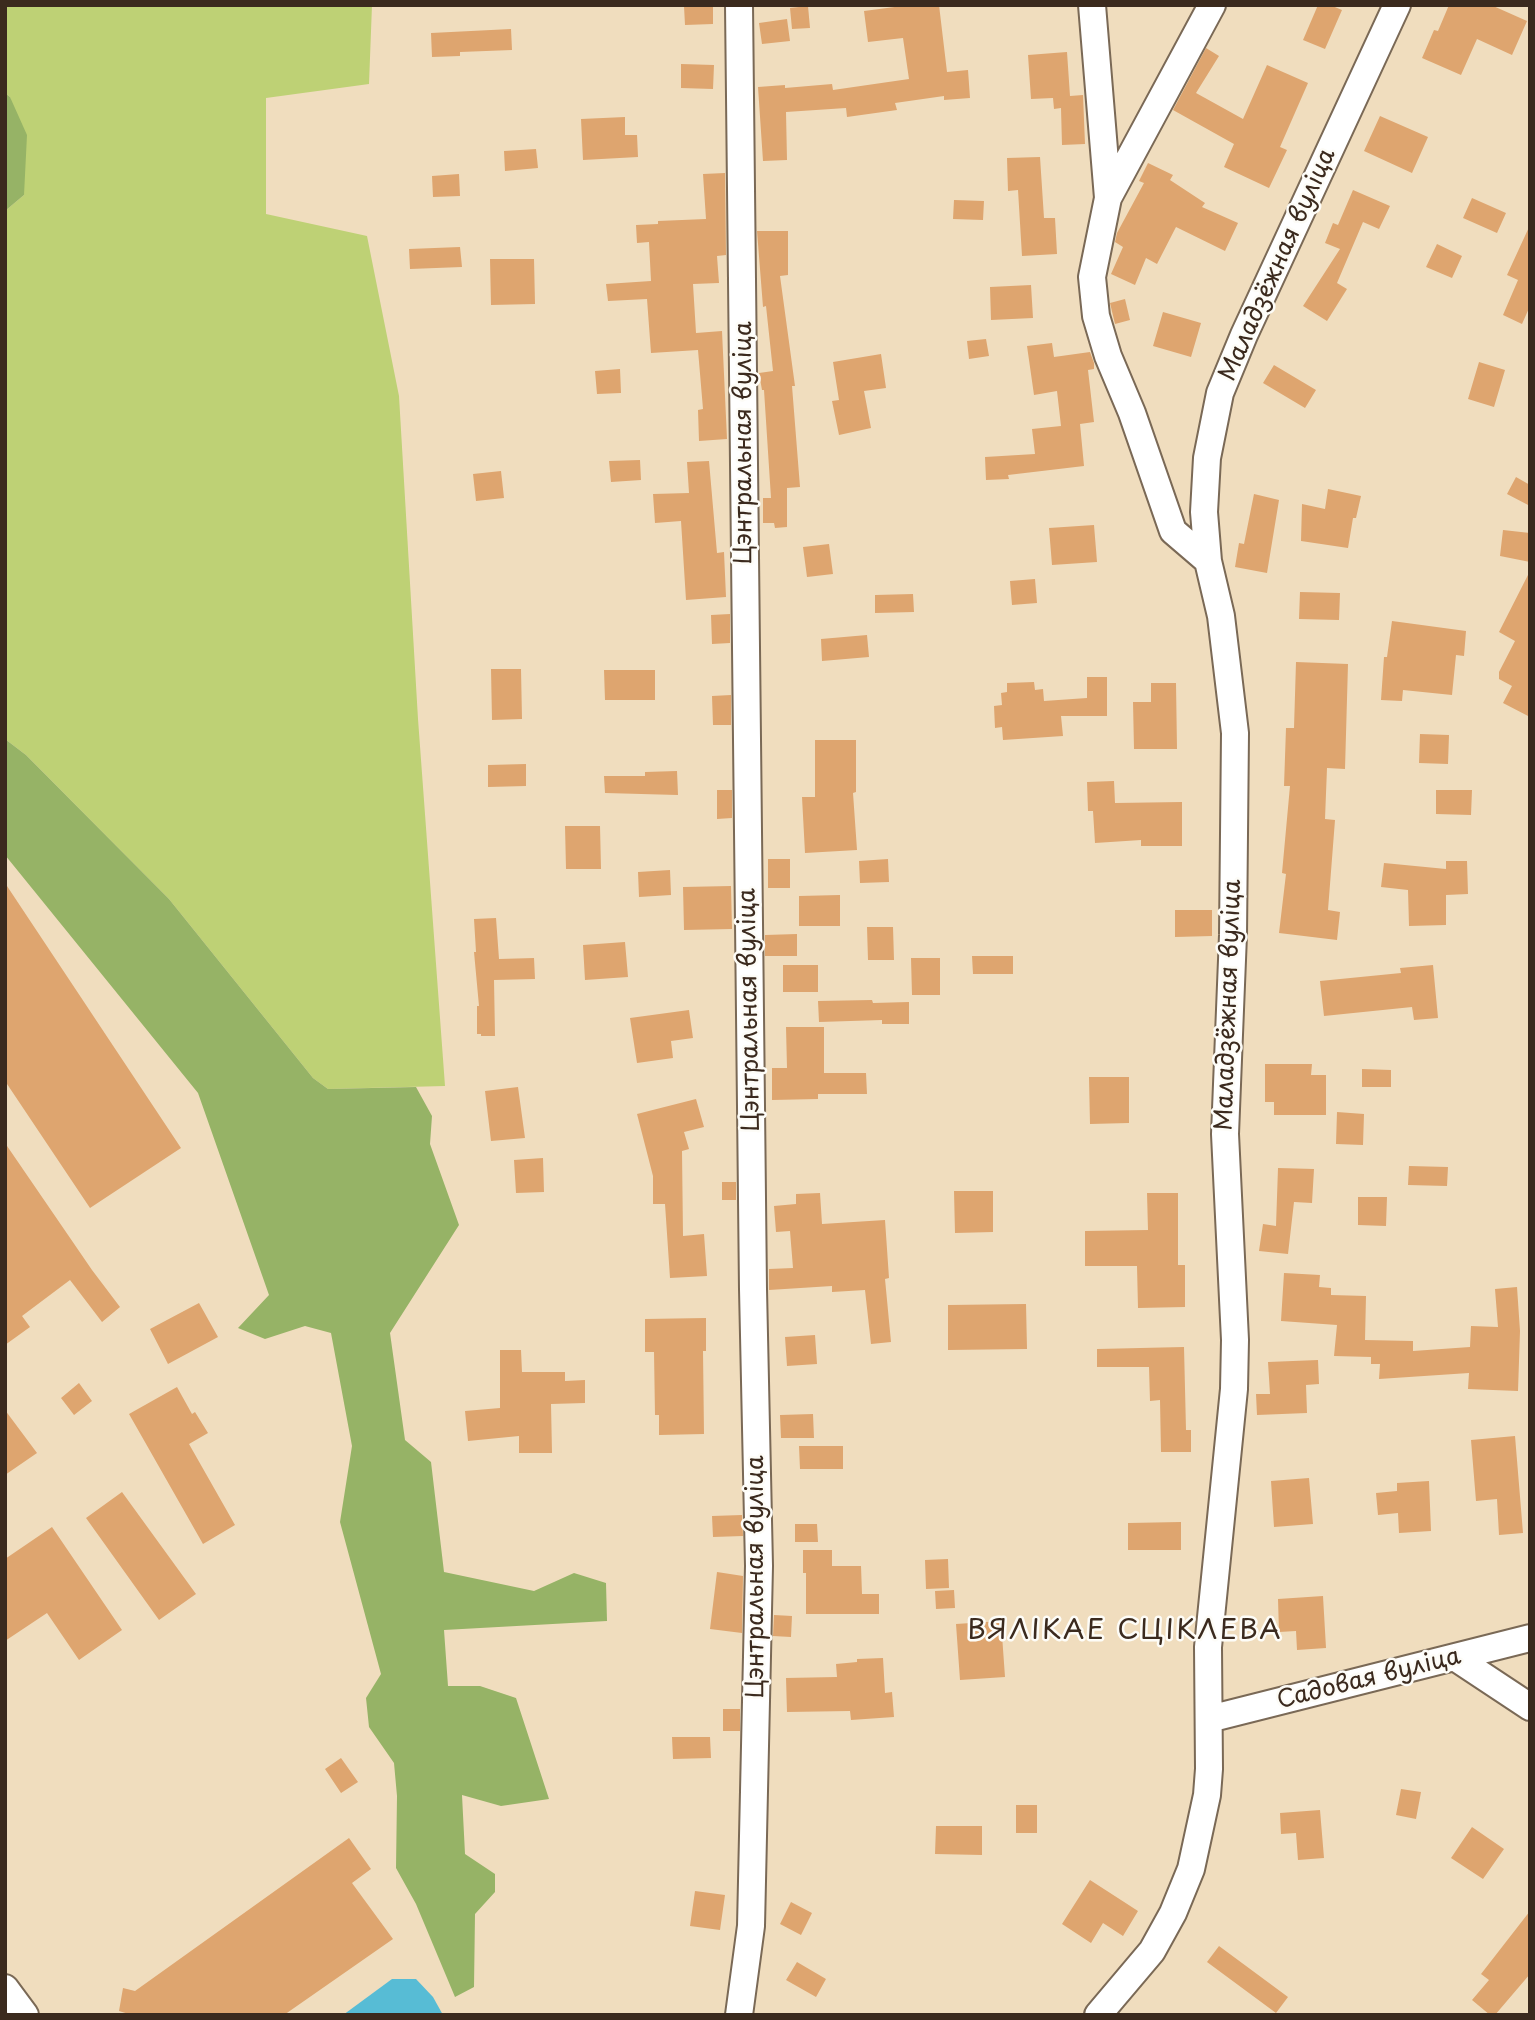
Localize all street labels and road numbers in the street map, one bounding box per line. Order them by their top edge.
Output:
street label: Маладзёжная вуліца [1214,144,1342,386]
street label: Цэнтральная вуліца [730,321,758,565]
street label: Маладзёжная вуліца [1210,879,1248,1131]
street label: Цэнтральная вуліца [733,888,767,1132]
street label: Цэнтральная вуліца [742,1455,770,1699]
street label: Садовая вуліца [1274,1642,1464,1716]

